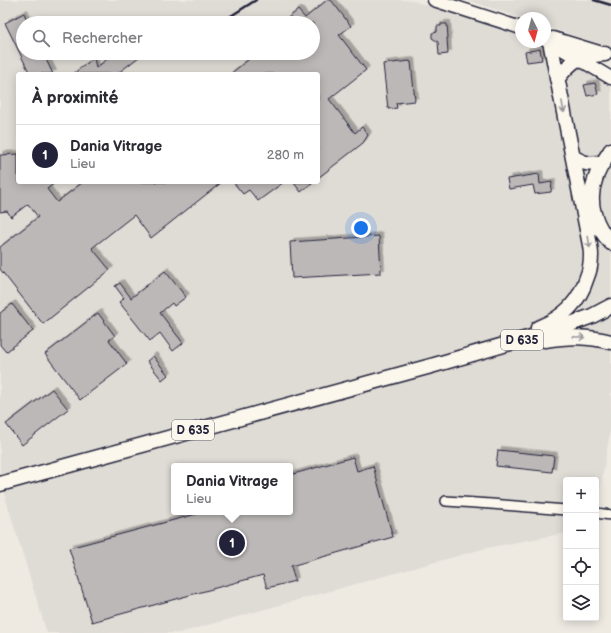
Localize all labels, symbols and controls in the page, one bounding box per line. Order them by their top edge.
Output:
north arrow [515,12,551,48]
search box [16,16,320,60]
icon: search [30,27,52,49]
text: Rechercher [62,29,142,48]
text: À proximité [32,88,118,108]
one-way arrow [559,100,567,113]
text: Dania Vitrage [70,137,162,156]
text: 1 [42,147,48,163]
text: 280 m [267,147,304,163]
text: Lieu [70,156,95,172]
your location [351,218,371,238]
one-way arrow [585,235,593,248]
road number: D 635 [501,330,543,350]
one-way arrow [572,333,585,340]
road number: D 635 [172,420,214,440]
popup [171,463,293,515]
text: Dania Vitrage [186,472,278,491]
map controls [563,477,599,621]
button: + [563,477,599,513]
text: Lieu [186,491,211,507]
button: − [563,513,599,549]
pin: 1 [219,528,245,558]
button: locate [563,549,599,585]
button: layers [563,585,599,621]

